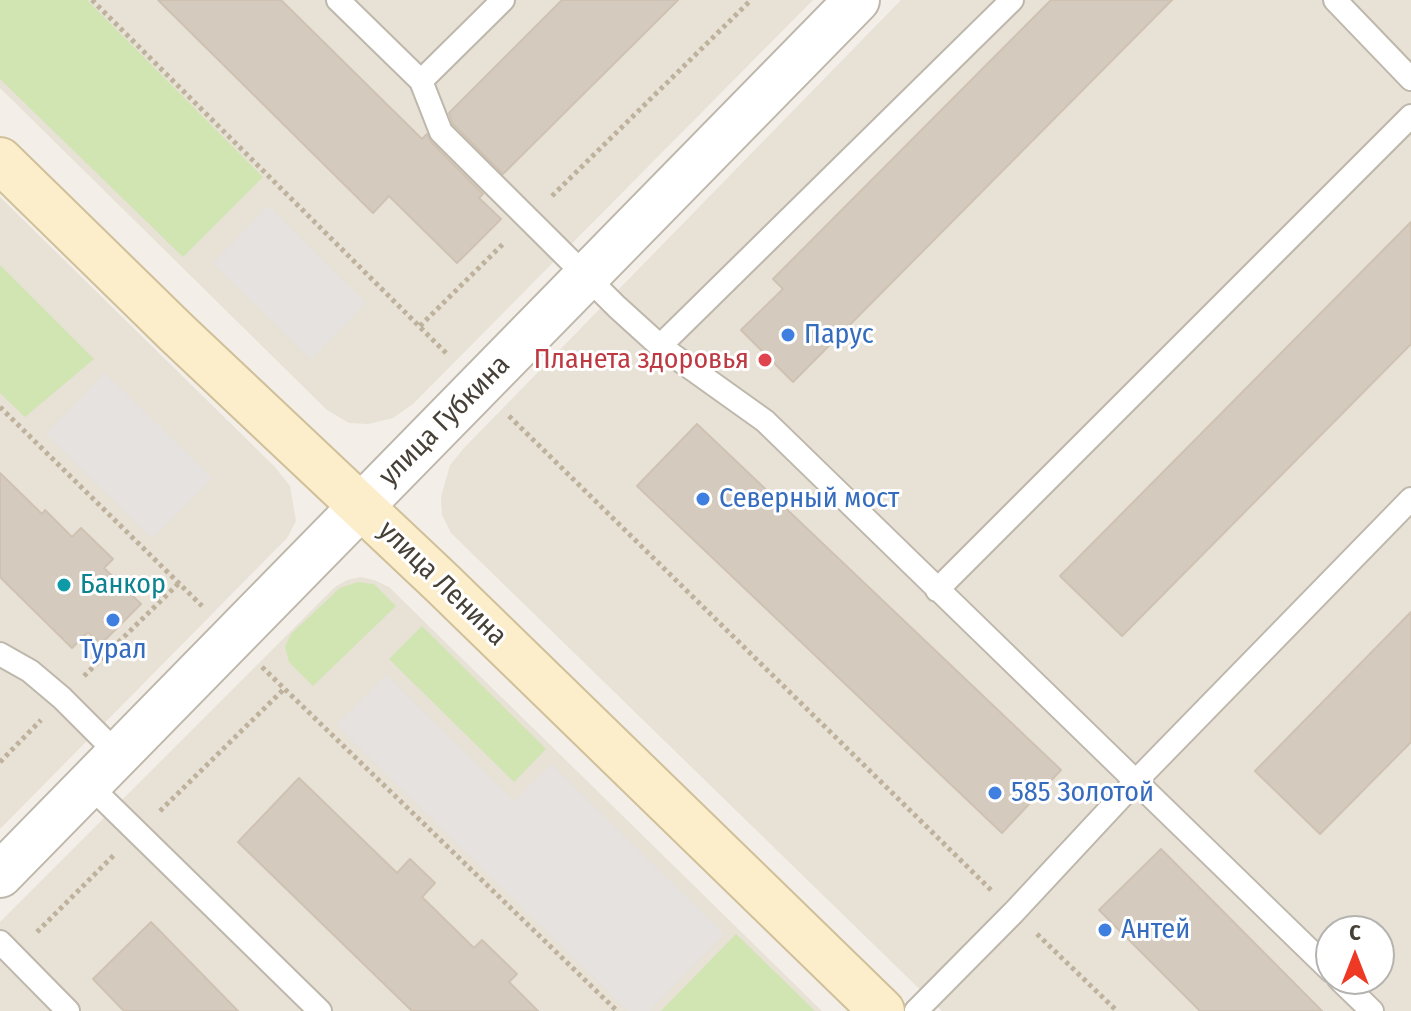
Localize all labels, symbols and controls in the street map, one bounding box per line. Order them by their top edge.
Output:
place label: Парус [804,318,874,352]
marker: Парус [779,326,797,344]
place label: Планета здоровья [534,343,749,377]
street label: улица Губкина [373,349,517,493]
marker: Планета здоровья [756,351,774,369]
place label: Северный мост [719,482,899,516]
marker: Северный мост [694,490,712,508]
street label: улица Ленина [371,514,513,654]
place label: Банкор [80,568,166,602]
marker: Банкор [55,576,73,594]
marker: Турал [104,611,122,629]
place label: Турал [79,633,147,667]
place label: 585 Золотой [1011,776,1154,810]
marker: 585 Золотой [986,784,1004,802]
place label: Антей [1121,913,1190,947]
north arrow [1315,915,1395,995]
text: С [1349,919,1361,946]
marker: Антей [1096,921,1114,939]

